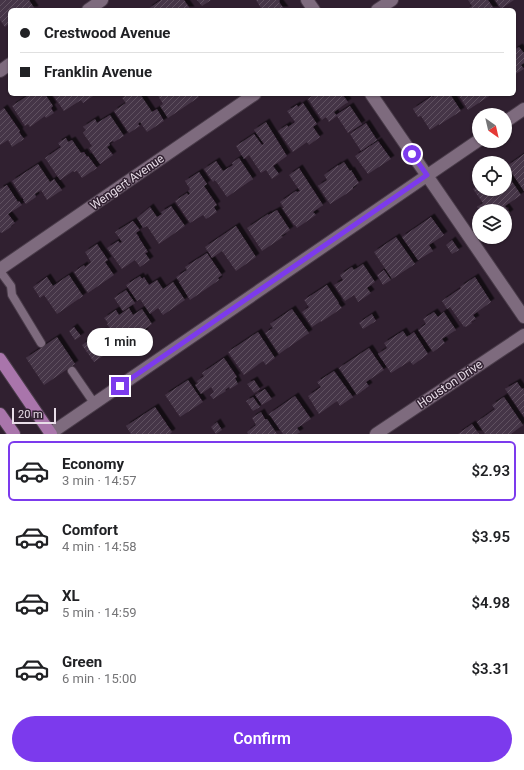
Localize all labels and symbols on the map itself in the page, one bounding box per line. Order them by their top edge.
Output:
north arrow [472,108,512,148]
route start [403,145,421,163]
street label: Wengert Avenue [87,151,167,213]
callout: 1 min [87,328,153,356]
street label: Houston Drive [415,357,485,411]
route end [111,377,129,395]
scale bar [12,406,56,425]

